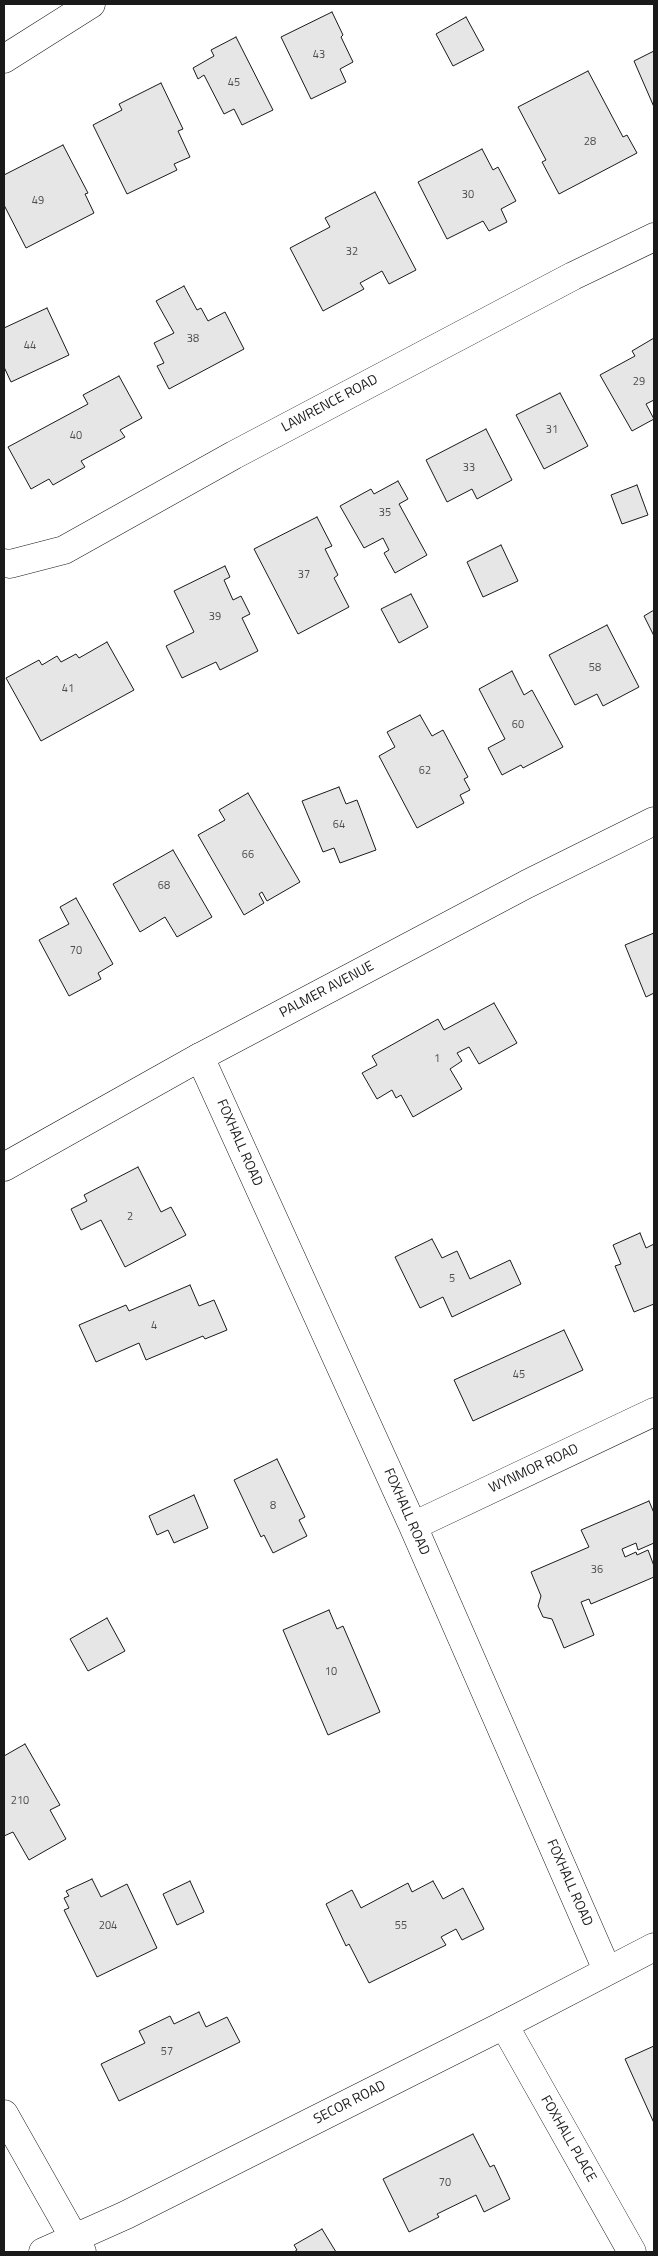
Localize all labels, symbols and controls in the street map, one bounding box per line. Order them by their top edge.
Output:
house number: 43 [313,48,325,62]
house number: 45 [228,76,240,90]
house number: 28 [584,135,596,149]
house number: 30 [462,188,474,202]
house number: 49 [32,194,44,208]
house number: 32 [346,245,358,259]
house number: 38 [187,332,199,346]
house number: 44 [24,339,36,353]
street label: LAWRENCE ROAD [279,372,381,436]
house number: 29 [633,375,645,389]
house number: 31 [546,423,558,437]
house number: 40 [70,429,82,443]
house number: 33 [463,461,475,475]
house number: 35 [379,506,391,520]
house number: 37 [298,568,310,582]
house number: 39 [209,610,221,624]
house number: 58 [589,661,601,675]
house number: 41 [62,682,74,696]
house number: 60 [512,718,524,732]
house number: 62 [419,764,431,778]
house number: 64 [333,818,345,832]
house number: 66 [242,848,254,862]
house number: 68 [158,879,170,893]
house number: 70 [70,944,82,958]
street label: PALMER AVENUE [277,958,377,1022]
house number: 1 [434,1052,440,1066]
street label: FOXHALL ROAD [212,1097,266,1189]
house number: 2 [127,1210,133,1224]
house number: 5 [449,1272,455,1286]
house number: 4 [151,1319,157,1333]
house number: 45 [513,1368,525,1382]
street label: WYNMOR ROAD [486,1441,582,1497]
street label: FOXHALL ROAD [379,1466,433,1558]
house number: 8 [270,1499,276,1513]
house number: 36 [591,1563,603,1577]
house number: 10 [325,1665,337,1679]
house number: 210 [11,1794,29,1808]
street label: FOXHALL ROAD [542,1837,596,1929]
house number: 204 [99,1919,117,1933]
house number: 55 [395,1919,407,1933]
house number: 57 [161,2045,173,2059]
street label: SECOR ROAD [311,2078,389,2128]
street label: FOXHALL PLACE [537,2093,599,2185]
house number: 70 [439,2176,451,2190]

